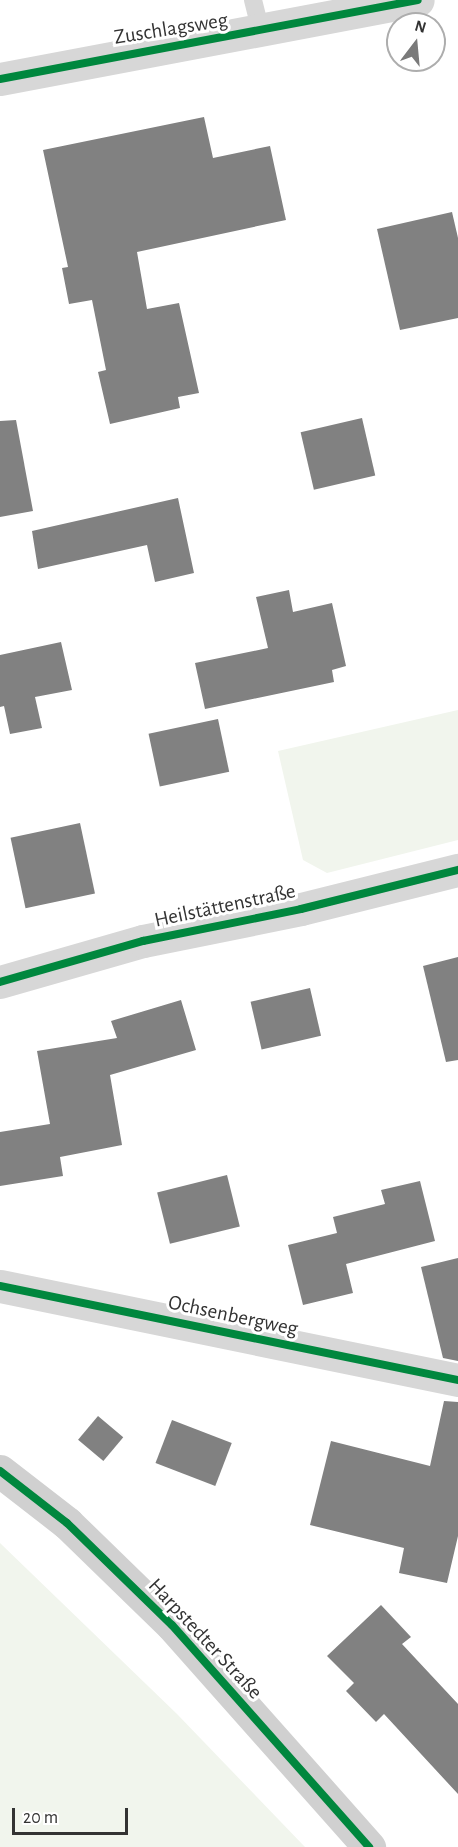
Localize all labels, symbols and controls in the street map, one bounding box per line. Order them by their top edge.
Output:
street label: Zuschlagsweg [112,8,230,50]
north arrow [386,12,446,72]
text: N [413,17,428,36]
street label: Heilstättenstraße [152,879,298,933]
street label: Ochsenbergweg [166,1290,300,1342]
street label: Harpstedter Straße [143,1573,267,1705]
scale bar [15,1796,130,1834]
text: 20 m [23,1809,58,1827]

